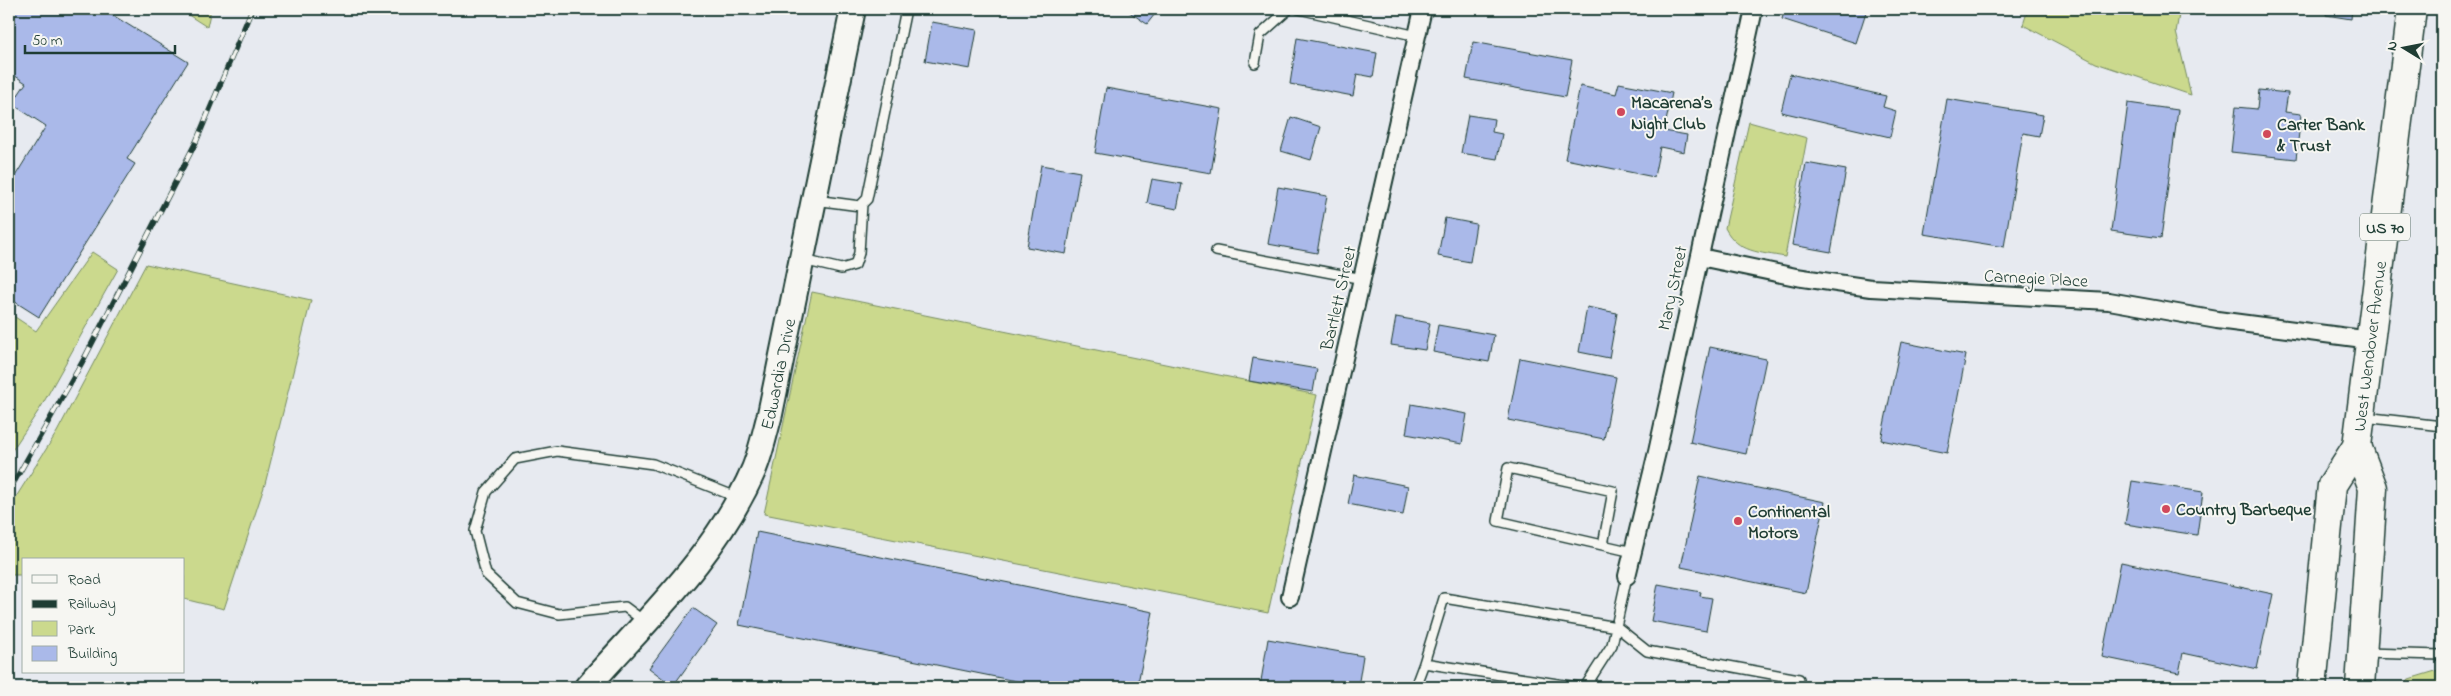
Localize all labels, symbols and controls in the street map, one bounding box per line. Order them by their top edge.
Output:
scale bar [25,22,175,54]
north arrow [2378,22,2428,72]
text: 50 m [32,30,63,52]
text: N [2382,40,2404,52]
place label: Macarena’s Night Club [1631,91,1713,139]
marker: Macarena’s Night Club [1615,106,1627,118]
place label: Carter Bank & Trust [2276,113,2366,160]
marker: Carter Bank & Trust [2261,128,2273,140]
road number: US 70 [2360,213,2410,240]
street label: Bartlett Street [1315,244,1365,354]
street label: Mary Street [1652,244,1696,333]
street label: West Wendover Avenue [2348,259,2395,433]
street label: Carnegie Place [1983,264,2090,297]
street label: Edwardia Drive [755,315,804,433]
place label: Country Barbeque [2176,498,2312,525]
place label: Continental Motors [1748,500,1830,547]
marker: Country Barbeque [2160,503,2172,515]
marker: Continental Motors [1732,515,1744,527]
legend [22,558,185,674]
text: Road [68,569,101,591]
text: Railway [68,593,116,616]
text: Park [68,619,96,641]
text: Building [67,643,117,666]

